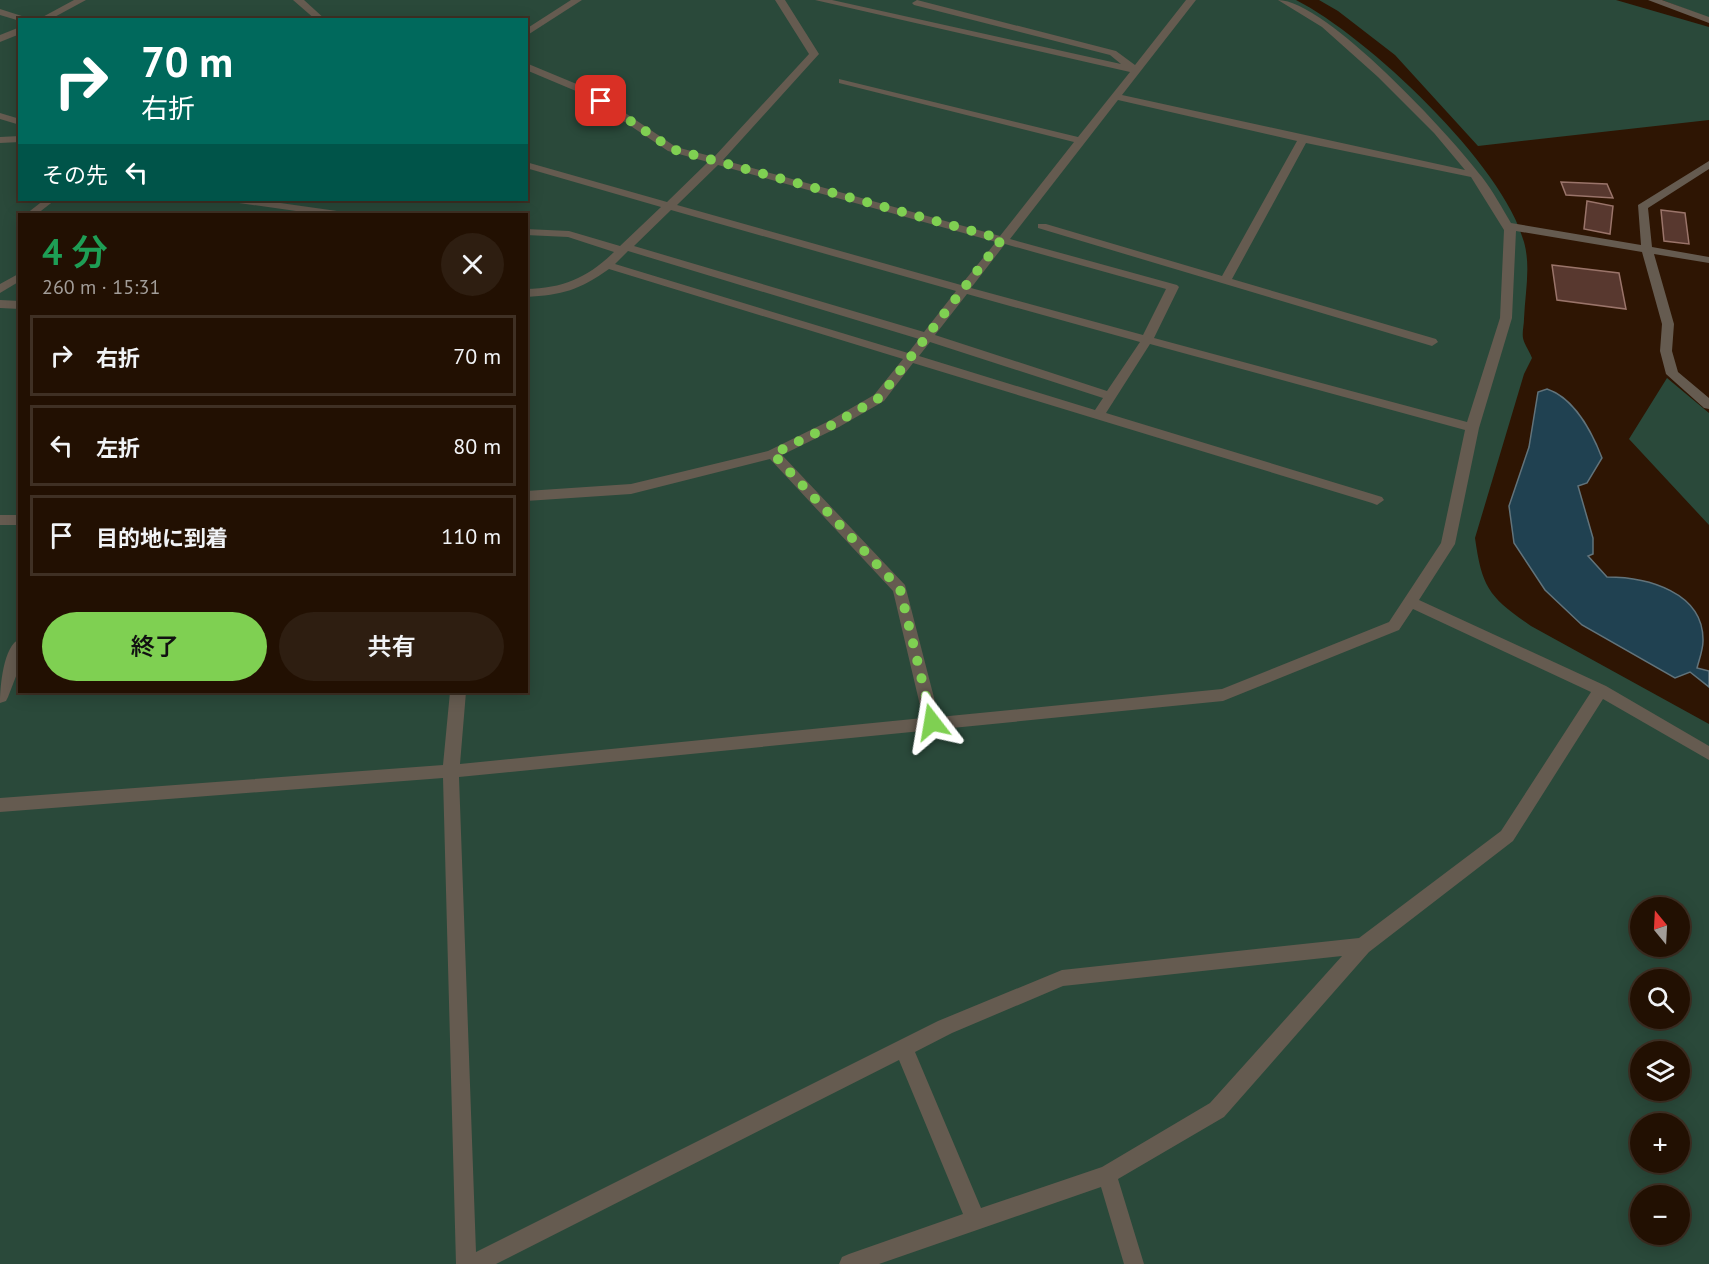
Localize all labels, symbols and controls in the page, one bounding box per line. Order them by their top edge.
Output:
text: 70 m [141,34,233,89]
icon: right [42,42,120,120]
pin [575,75,626,126]
icon: arrive [584,84,617,117]
text: 右折 [141,91,195,125]
icon: left [120,156,153,189]
text: その先 [42,161,108,189]
text: 4 分 [42,228,108,275]
button: close [441,233,504,296]
text: 260 m · 15:31 [42,274,160,300]
icon: right [45,339,78,372]
text: 70 m [453,342,501,370]
text: 右折 [96,344,140,372]
icon: left [45,429,78,462]
text: 80 m [453,432,501,460]
text: 左折 [96,434,140,462]
icon: arrive [45,519,78,552]
text: 110 m [441,522,501,550]
text: 目的地に到着 [96,524,228,552]
button: 終了 [42,612,267,681]
button: 共有 [279,612,504,681]
position arrow [900,690,964,754]
north arrow [1630,897,1690,957]
map controls [1630,897,1690,1245]
button: search [1630,969,1690,1029]
button: layers [1630,1041,1690,1101]
button: + [1630,1113,1690,1173]
button: − [1630,1185,1690,1245]

